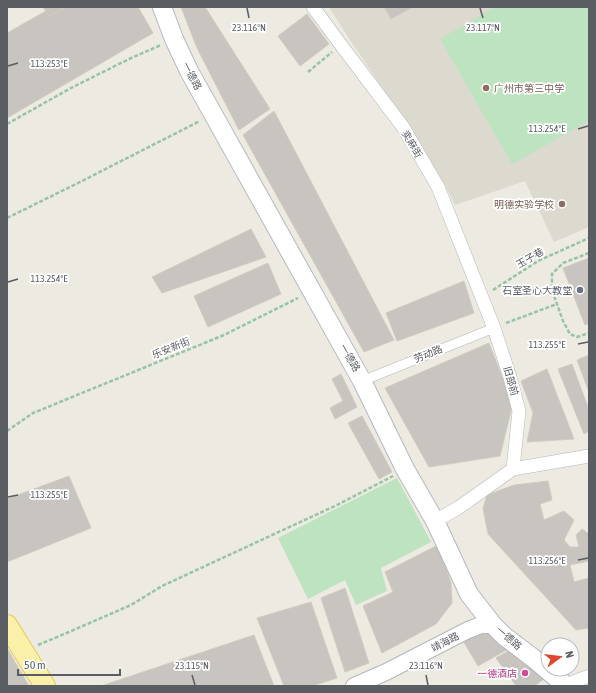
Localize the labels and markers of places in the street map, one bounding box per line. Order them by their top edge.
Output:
marker: 广州市第三中学 [481,83,491,93]
place label: 广州市第三中学 [494,83,564,94]
place label: 明德实验学校 [494,199,554,210]
marker: 明德实验学校 [557,199,567,209]
place label: 石室圣心大教堂 [502,285,572,296]
marker: 石室圣心大教堂 [575,285,585,295]
place label: 一德酒店 [477,668,517,679]
marker: 一德酒店 [520,668,530,678]

